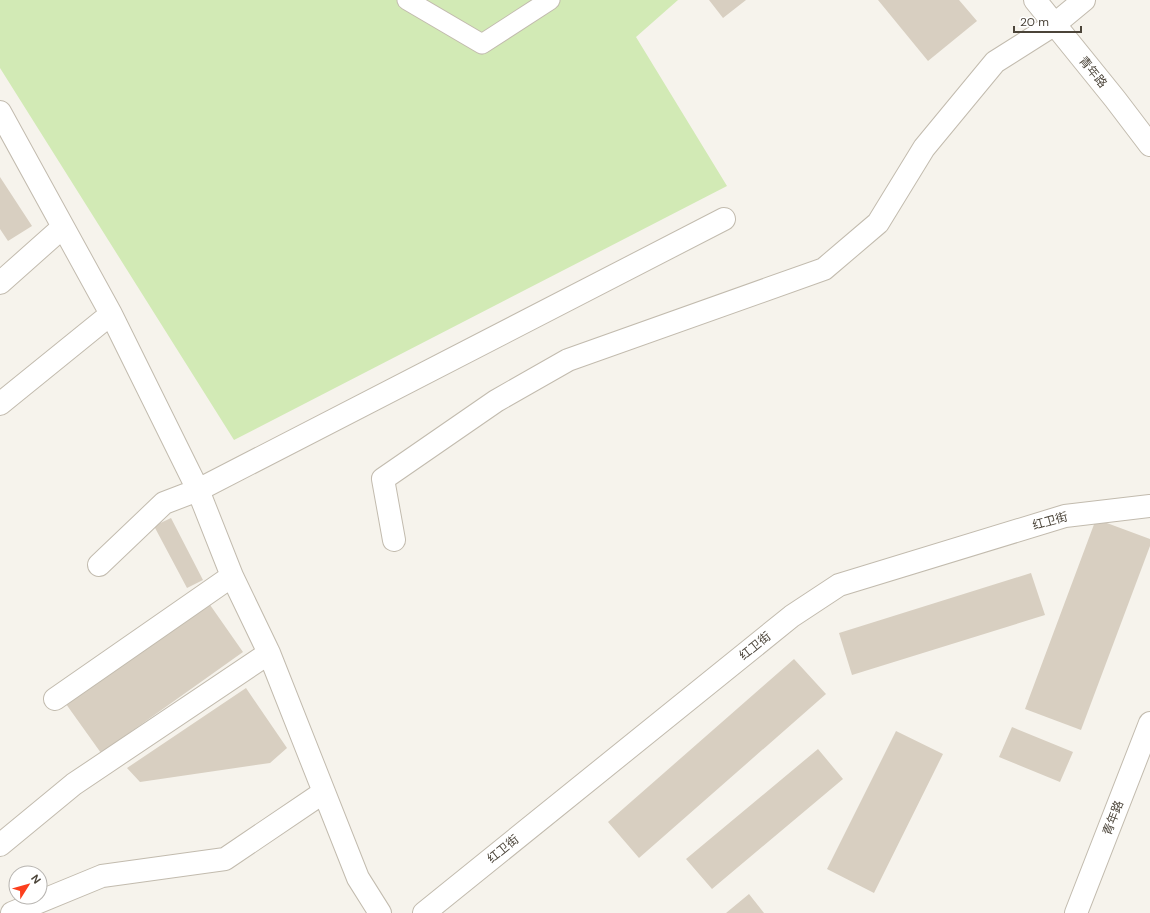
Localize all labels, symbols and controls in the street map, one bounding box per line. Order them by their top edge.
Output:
scale bar [1014,8,1081,34]
text: 20 m [1020,14,1049,30]
street label: 青年路 [1075,53,1111,91]
street label: 红卫街 [1031,509,1069,533]
street label: 红卫街 [736,628,774,664]
street label: 青年路 [1099,798,1127,838]
street label: 红卫街 [484,831,522,867]
north arrow [8,865,48,905]
text: N [28,872,44,886]

